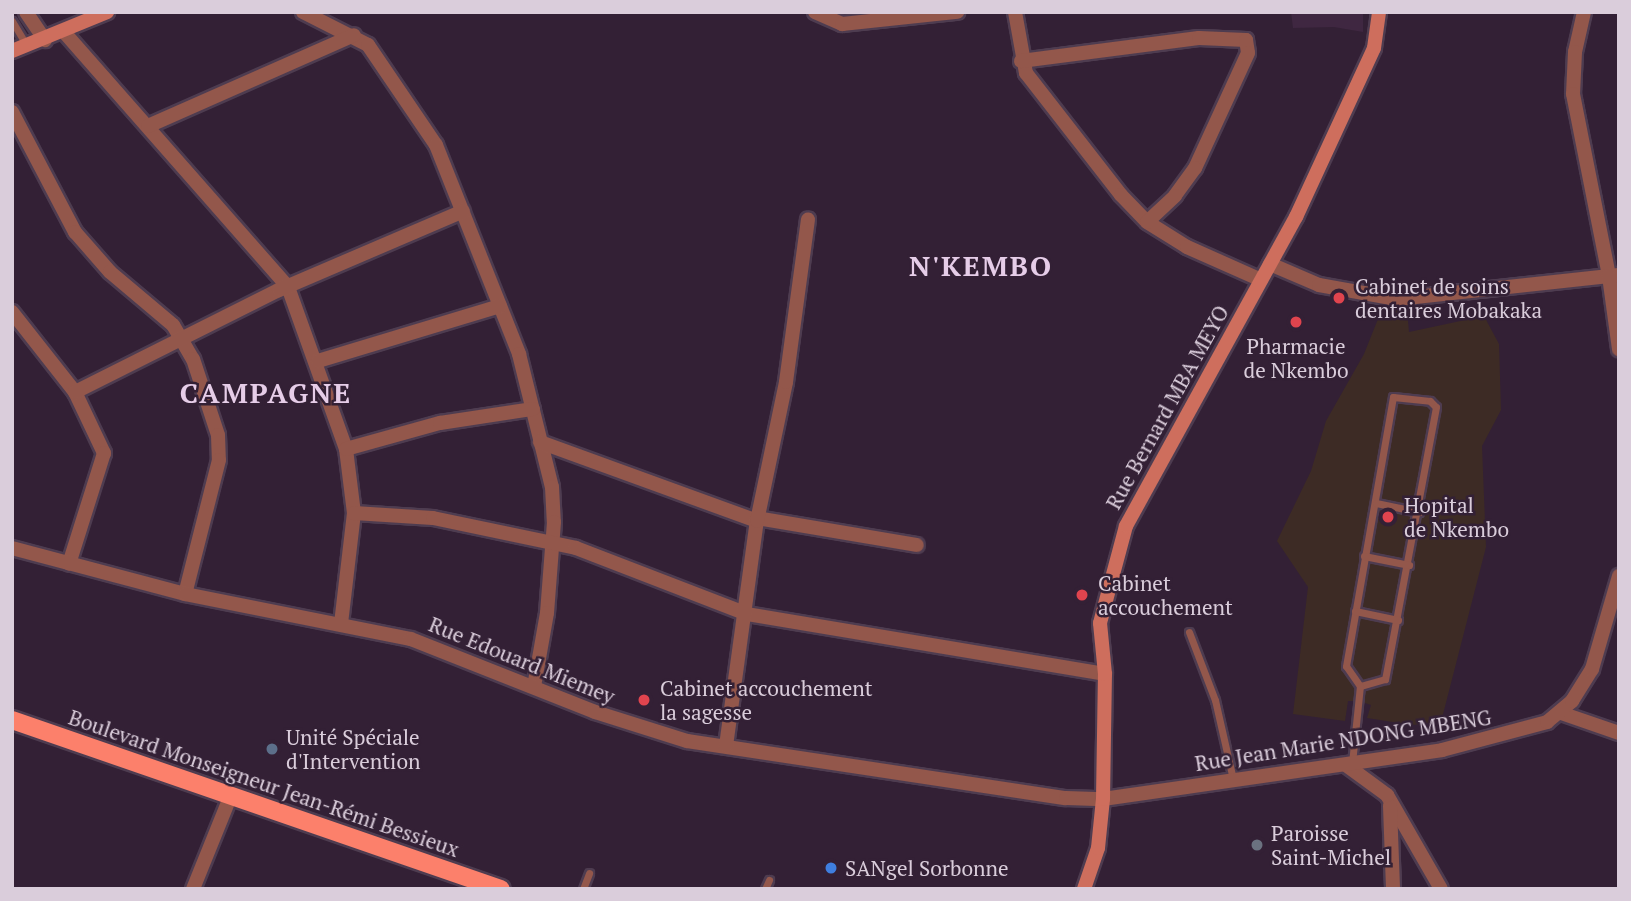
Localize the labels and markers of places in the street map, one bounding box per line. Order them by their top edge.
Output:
place label: Cabinet de soins dentaires Mobakaka [1355,273,1542,323]
marker: Cabinet de soins dentaires Mobakaka [1329,288,1349,308]
marker: Pharmacie de Nkembo [1288,314,1304,330]
place label: Pharmacie de Nkembo [1243,333,1349,383]
place label: Hopital de Nkembo [1404,492,1509,542]
marker: Hopital de Nkembo [1378,507,1398,527]
place label: Cabinet accouchement [1098,570,1233,620]
marker: Cabinet accouchement [1072,585,1092,605]
place label: Cabinet accouchement la sagesse [660,675,873,725]
marker: Cabinet accouchement la sagesse [634,690,654,710]
place label: Unité Spéciale d'Intervention [286,724,420,774]
marker: Unité Spéciale d'Intervention [264,741,280,757]
place label: Paroisse Saint-Michel [1271,820,1391,870]
marker: Paroisse Saint-Michel [1249,837,1265,853]
place label: SANgel Sorbonne [845,855,1009,881]
marker: SANgel Sorbonne [823,860,839,876]

